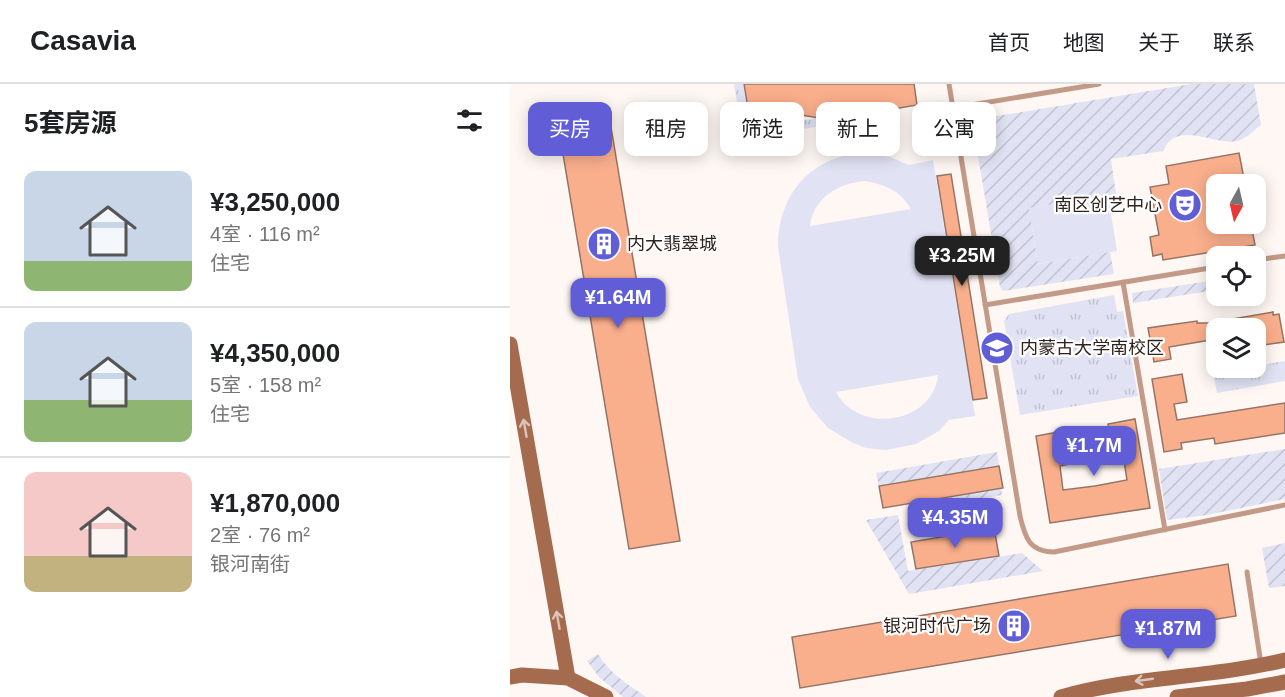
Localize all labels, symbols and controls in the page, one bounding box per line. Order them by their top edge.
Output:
text: Casavia [30,25,136,56]
text: 首页 [988,31,1030,54]
text: 地图 [1063,31,1105,54]
text: 关于 [1138,31,1180,54]
text: 联系 [1213,31,1255,54]
chip: 买房 [528,102,612,156]
chip: 租房 [624,102,708,156]
chip: 筛选 [720,102,804,156]
chip: 新上 [816,102,900,156]
chip: 公寓 [912,102,996,156]
icon: filters [453,104,486,137]
text: 5套房源 [24,108,116,138]
north arrow [1206,174,1266,234]
map controls [1206,174,1266,378]
text: ¥3,250,000 [210,187,340,217]
theatre icon: 南区创艺中心 [1167,187,1203,223]
icon: home [72,195,144,267]
place label: 南区创艺中心 [1054,195,1162,215]
text: 4室 · 116 m² [210,223,320,245]
building icon: 内大翡翠城 [586,226,622,262]
place label: 内大翡翠城 [627,234,717,254]
pin: ¥3.25M [913,236,1011,287]
text: ¥3.25M [929,244,995,266]
button: locate [1206,246,1266,306]
text: 住宅 [210,252,250,274]
pin: ¥1.64M [569,278,667,329]
text: ¥1.64M [585,286,651,308]
button: layers [1206,318,1266,378]
school or university icon: 内蒙古大学南校区 [979,330,1015,366]
text: ¥4,350,000 [210,338,340,368]
place label: 内蒙古大学南校区 [1020,338,1164,358]
icon: home [72,346,144,418]
text: 5室 · 158 m² [210,374,321,396]
text: 住宅 [210,403,250,425]
one-way arrow [519,419,530,438]
pin: ¥1.7M [1052,426,1136,477]
text: ¥1.7M [1066,434,1122,456]
text: ¥1,870,000 [210,488,340,518]
icon: home [72,496,144,568]
pin: ¥4.35M [906,498,1004,549]
text: ¥4.35M [922,506,988,528]
text: 2室 · 76 m² [210,524,310,546]
text: 银河南街 [210,553,290,575]
building icon: 银河时代广场 [996,608,1032,644]
pin: ¥1.87M [1119,609,1217,660]
one-way arrow [552,611,563,630]
place label: 银河时代广场 [883,616,991,636]
text: ¥1.87M [1135,617,1201,639]
one-way arrow [1135,675,1154,686]

